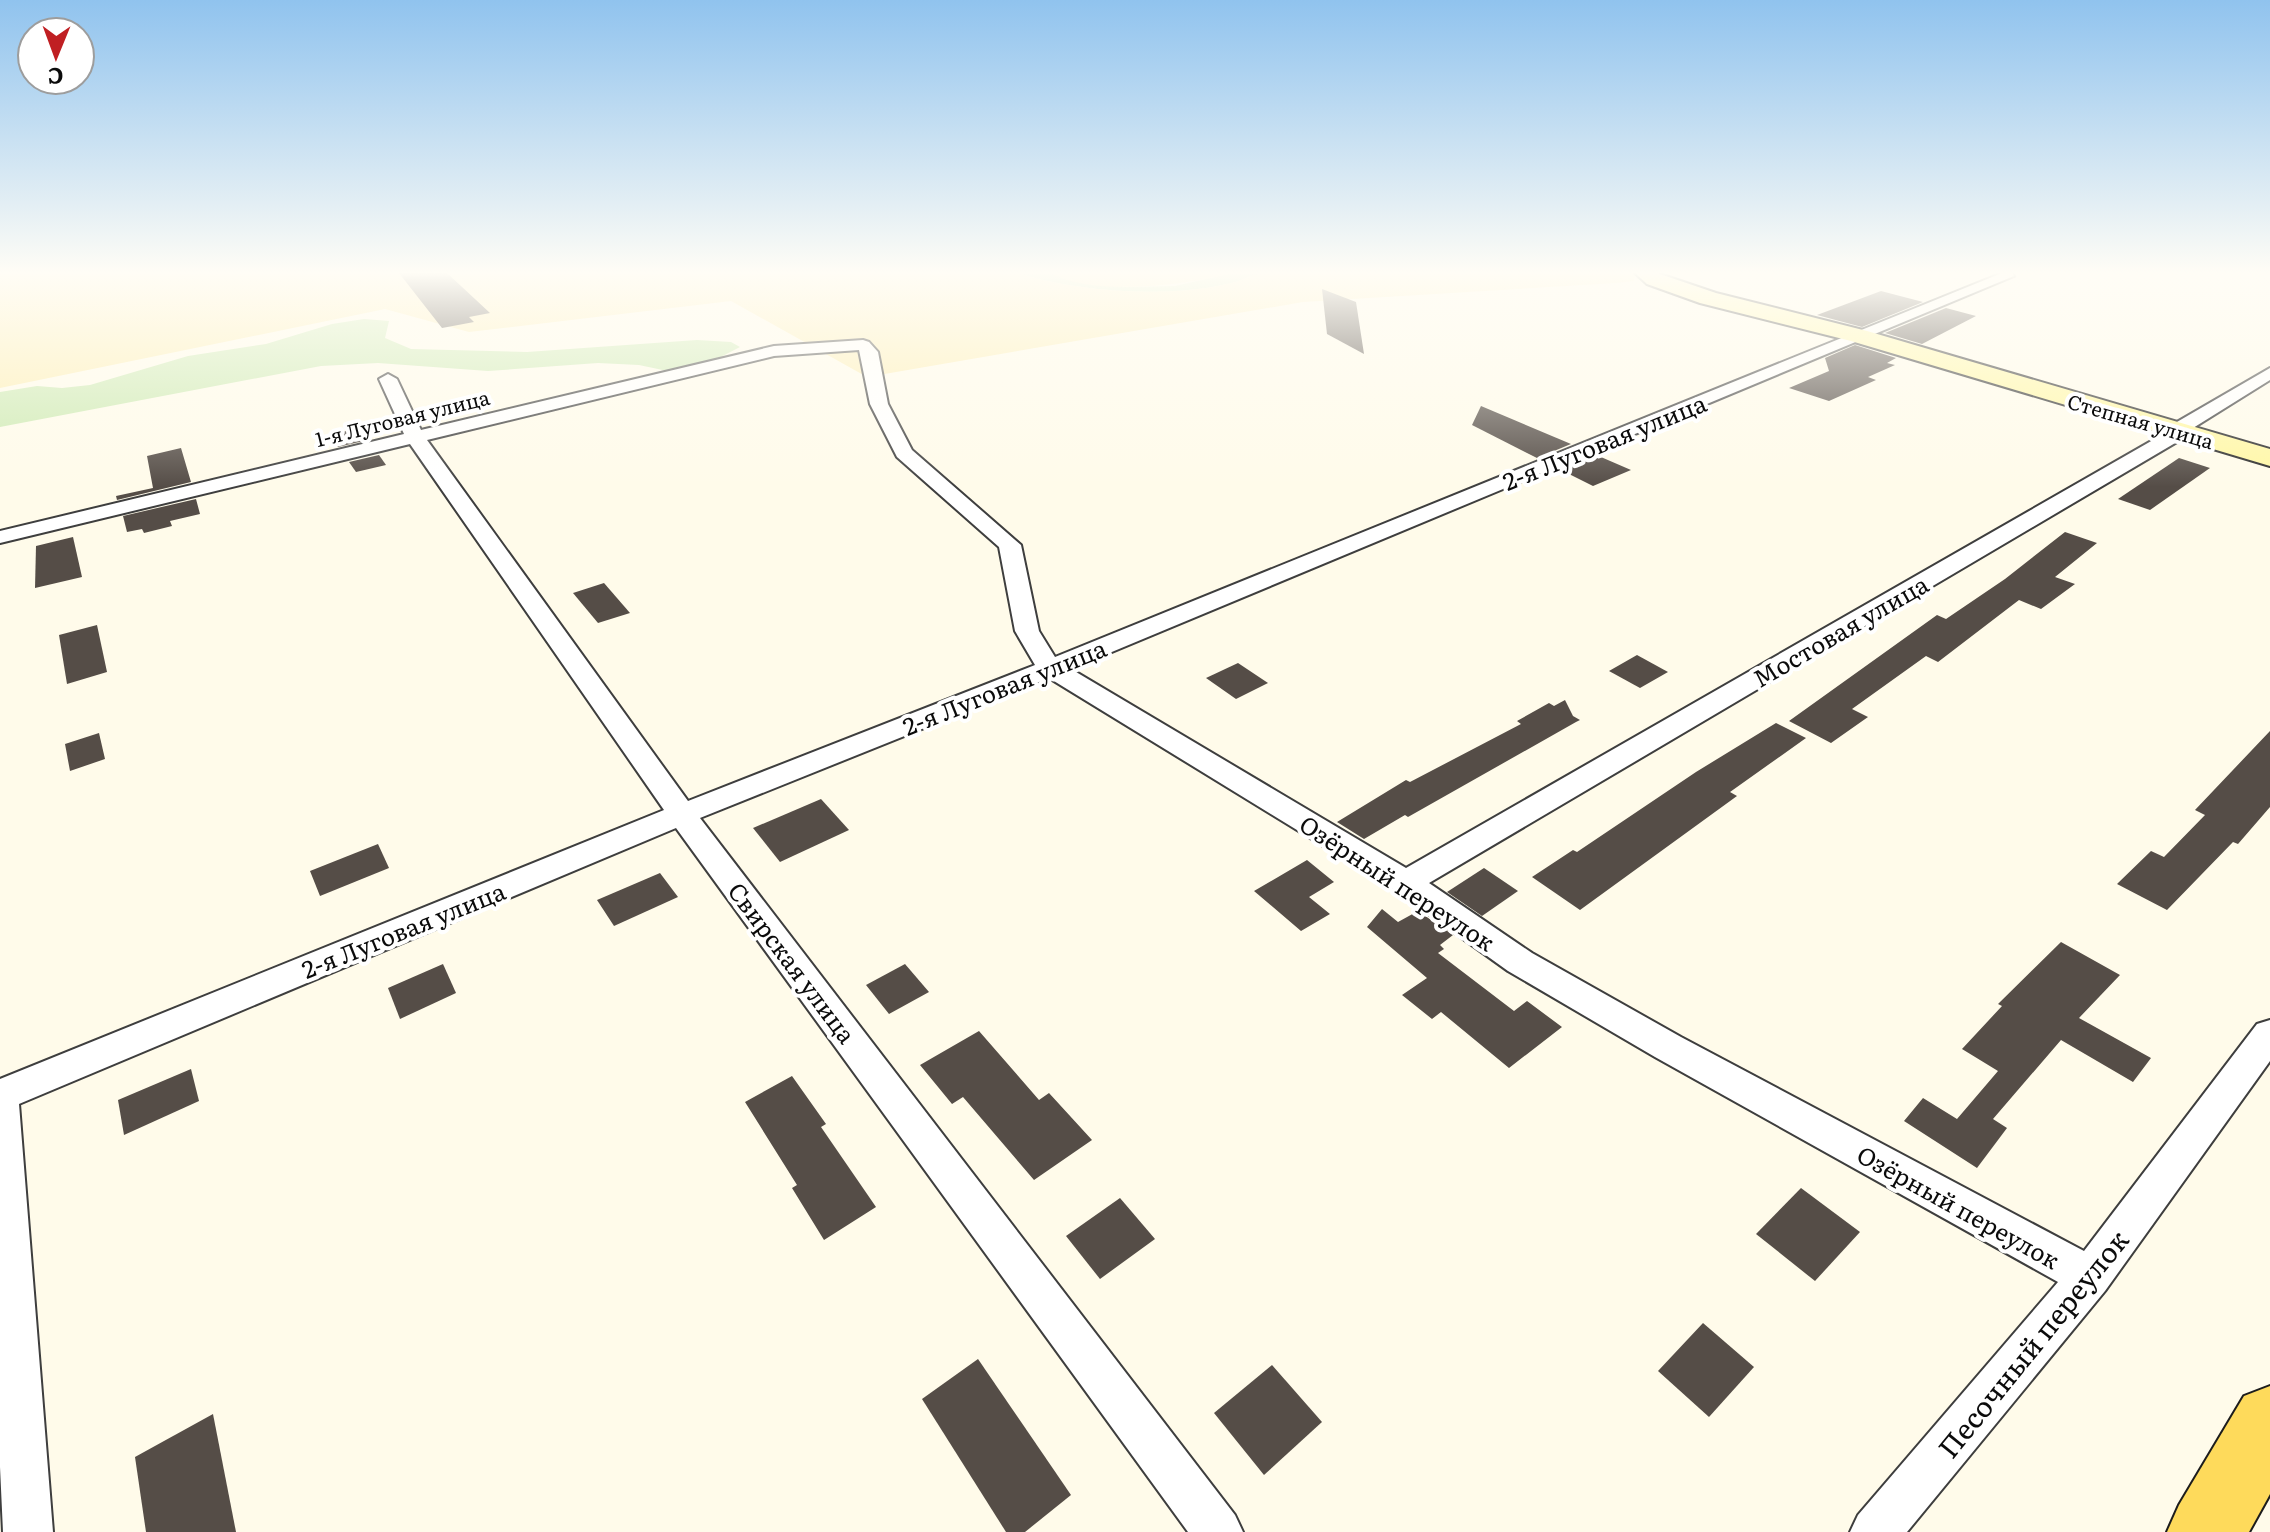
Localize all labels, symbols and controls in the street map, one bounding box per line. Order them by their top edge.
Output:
north arrow [16,16,96,96]
text: С [48,61,64,94]
street label: 1-я Луговая улица [312,381,493,453]
street label: 2-я Луговая улица [1497,384,1711,498]
street label: Степная улица [2064,385,2218,455]
street label: Мостовая улица [1746,565,1934,695]
street label: 2-я Луговая улица [897,629,1111,743]
street label: Озёрный переулок [1293,806,1503,958]
street label: 2-я Луговая улица [296,872,510,986]
street label: Свирская улица [721,874,865,1050]
street label: Озёрный переулок [1851,1136,2067,1276]
street label: Песочный переулок [1927,1219,2138,1466]

